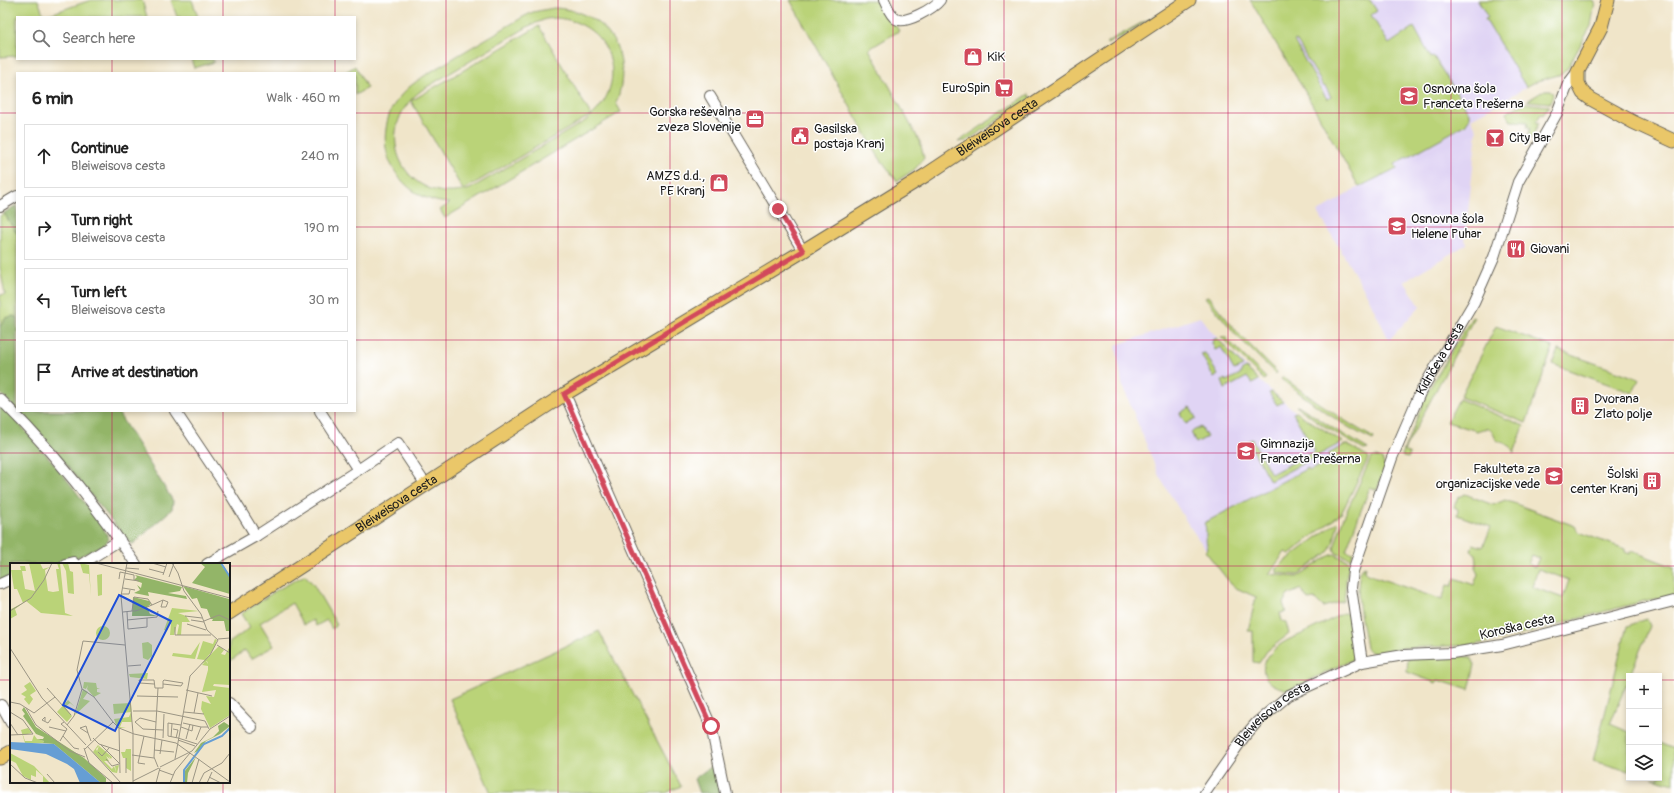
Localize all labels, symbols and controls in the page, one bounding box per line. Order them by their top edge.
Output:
search box [16,16,356,60]
icon: search [30,27,52,49]
text: Search here [62,29,135,48]
shop icon: KiK [962,46,984,68]
place label: KiK [987,49,1005,65]
supermarket icon: EuroSpin [993,77,1015,99]
place label: EuroSpin [942,80,990,96]
place label: Osnovna šola Franceta Prešerna [1423,81,1524,112]
school or university icon: Osnovna šola Franceta Prešerna [1398,85,1420,107]
text: 6 min [32,88,73,109]
text: Walk · 460 m [266,90,340,106]
street label: Bleiweisova cesta [954,95,1041,160]
place label: Gorska reševalna zveza Slovenije [649,104,742,135]
office icon: Gorska reševalna zveza Slovenije [744,108,766,130]
place label: Gasilska postaja Kranj [814,121,885,152]
public building icon: Gasilska postaja Kranj [789,125,811,147]
bar icon: City Bar [1484,127,1506,149]
place label: City Bar [1509,130,1551,146]
text: Continue [71,139,129,158]
icon: ahead [33,145,55,167]
text: 240 m [301,148,339,164]
text: Bleiweisova cesta [71,158,165,174]
place label: AMZS d.d., PE Kranj [646,168,705,199]
shop icon: AMZS d.d., PE Kranj [708,172,730,194]
route end [769,200,787,218]
text: Turn right [71,211,132,230]
place label: Osnovna šola Helene Puhar [1411,211,1484,242]
school or university icon: Osnovna šola Helene Puhar [1386,215,1408,237]
icon: right [33,217,55,239]
text: 190 m [304,220,339,236]
text: Bleiweisova cesta [71,230,165,246]
restaurant icon: Giovani [1505,238,1527,260]
place label: Giovani [1530,241,1569,257]
text: Turn left [71,283,127,302]
icon: left [33,289,55,311]
text: 30 m [309,292,339,308]
text: Bleiweisova cesta [71,302,165,318]
street label: Kidričeva cesta [1413,320,1468,398]
icon: arrive [33,361,55,383]
text: Arrive at destination [71,363,198,382]
place label: Dvorana Zlato polje [1594,391,1653,422]
building icon: Dvorana Zlato polje [1569,395,1591,417]
place label: Gimnazija Franceta Prešerna [1260,436,1361,467]
school or university icon: Gimnazija Franceta Prešerna [1235,440,1257,462]
place label: Fakulteta za organizacijske vede [1436,461,1541,492]
school or university icon: Fakulteta za organizacijske vede [1543,465,1565,487]
place label: Šolski center Kranj [1570,466,1638,497]
building icon: Šolski center Kranj [1641,470,1663,492]
street label: Bleiweisova cesta [353,471,440,536]
inset map [10,563,230,783]
street label: Koroška cesta [1478,611,1556,643]
map controls [1626,673,1662,781]
button: + [1626,673,1662,709]
street label: Bleiweisova cesta [1231,679,1313,750]
button: − [1626,709,1662,745]
route start [702,717,720,735]
button: layers [1626,745,1662,781]

